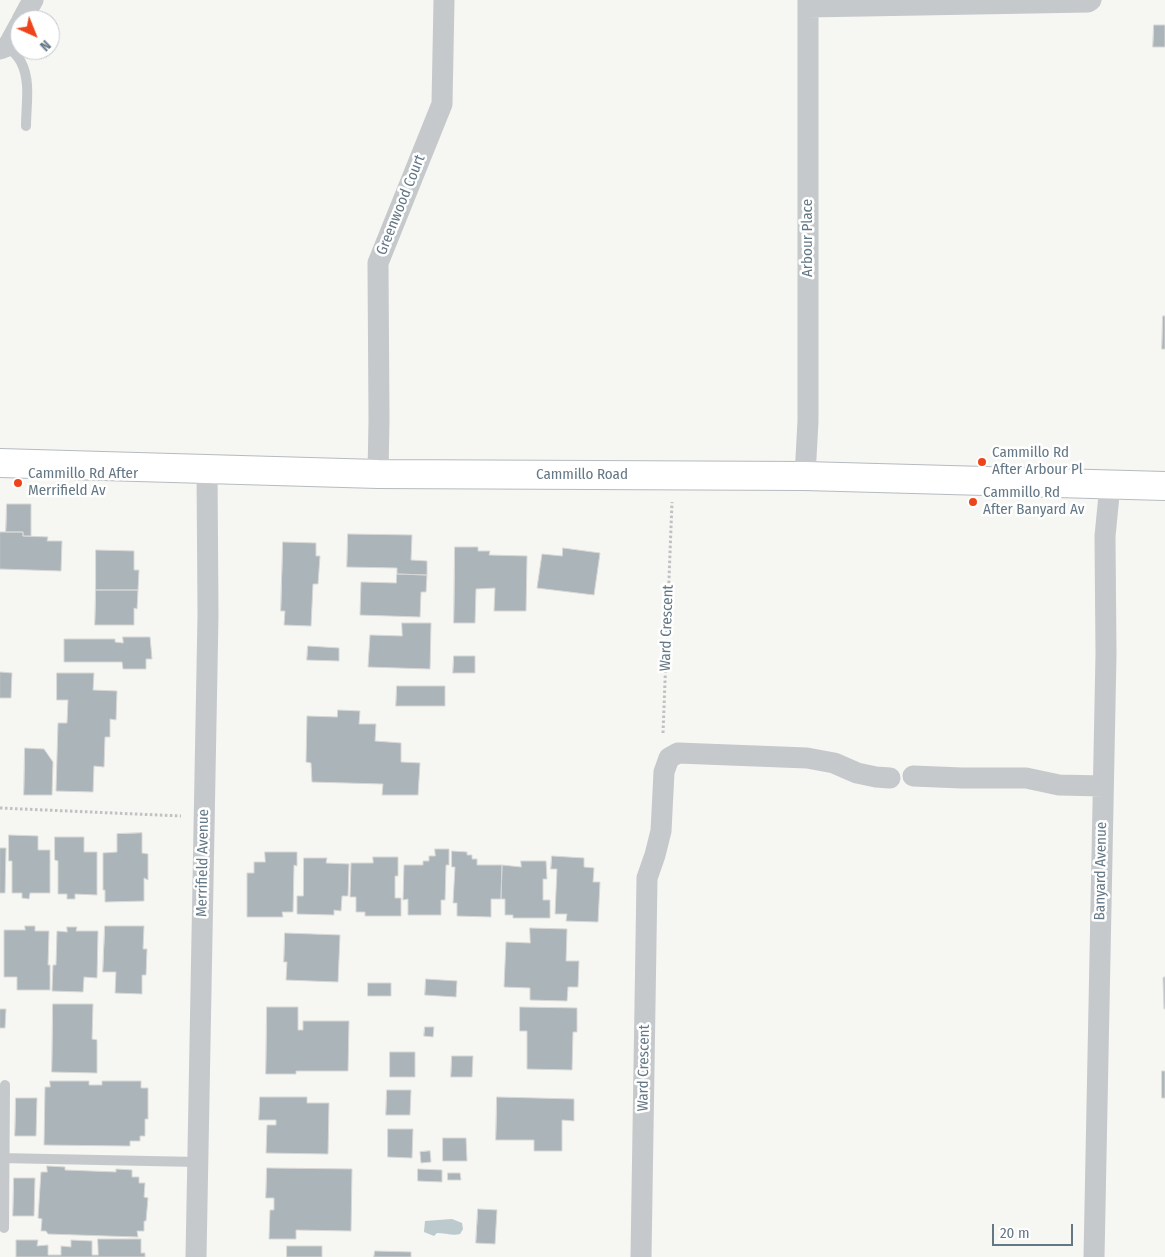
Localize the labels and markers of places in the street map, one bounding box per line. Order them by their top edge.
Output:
place label: Cammillo Rd After Arbour Pl [992,444,1083,479]
marker: Cammillo Rd After Arbour Pl [976,456,988,468]
place label: Cammillo Rd After Merrifield Av [28,465,138,500]
marker: Cammillo Rd After Merrifield Av [12,477,24,489]
place label: Cammillo Rd After Banyard Av [983,484,1084,519]
marker: Cammillo Rd After Banyard Av [967,496,979,508]

